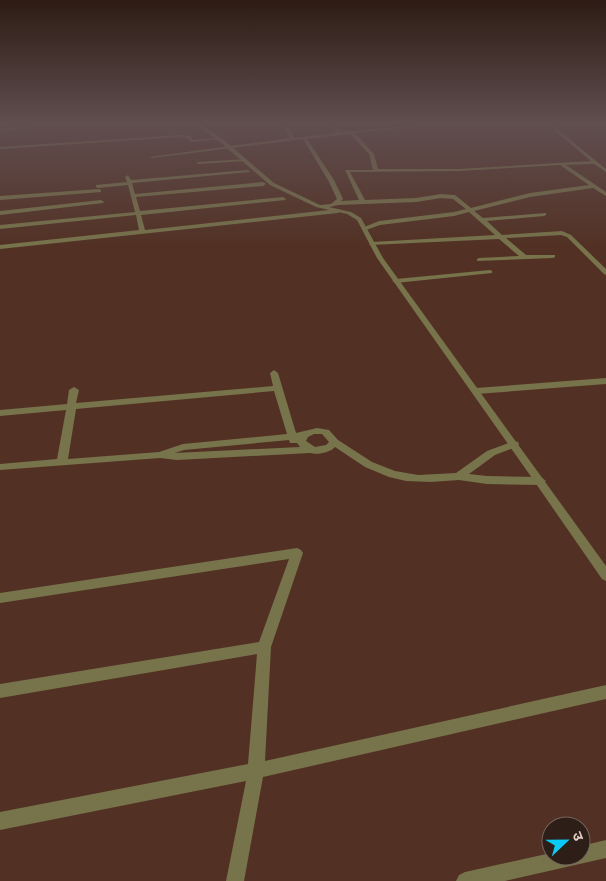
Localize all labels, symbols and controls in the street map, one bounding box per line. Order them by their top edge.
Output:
north arrow [541,816,591,866]
text: उ [568,829,589,844]

